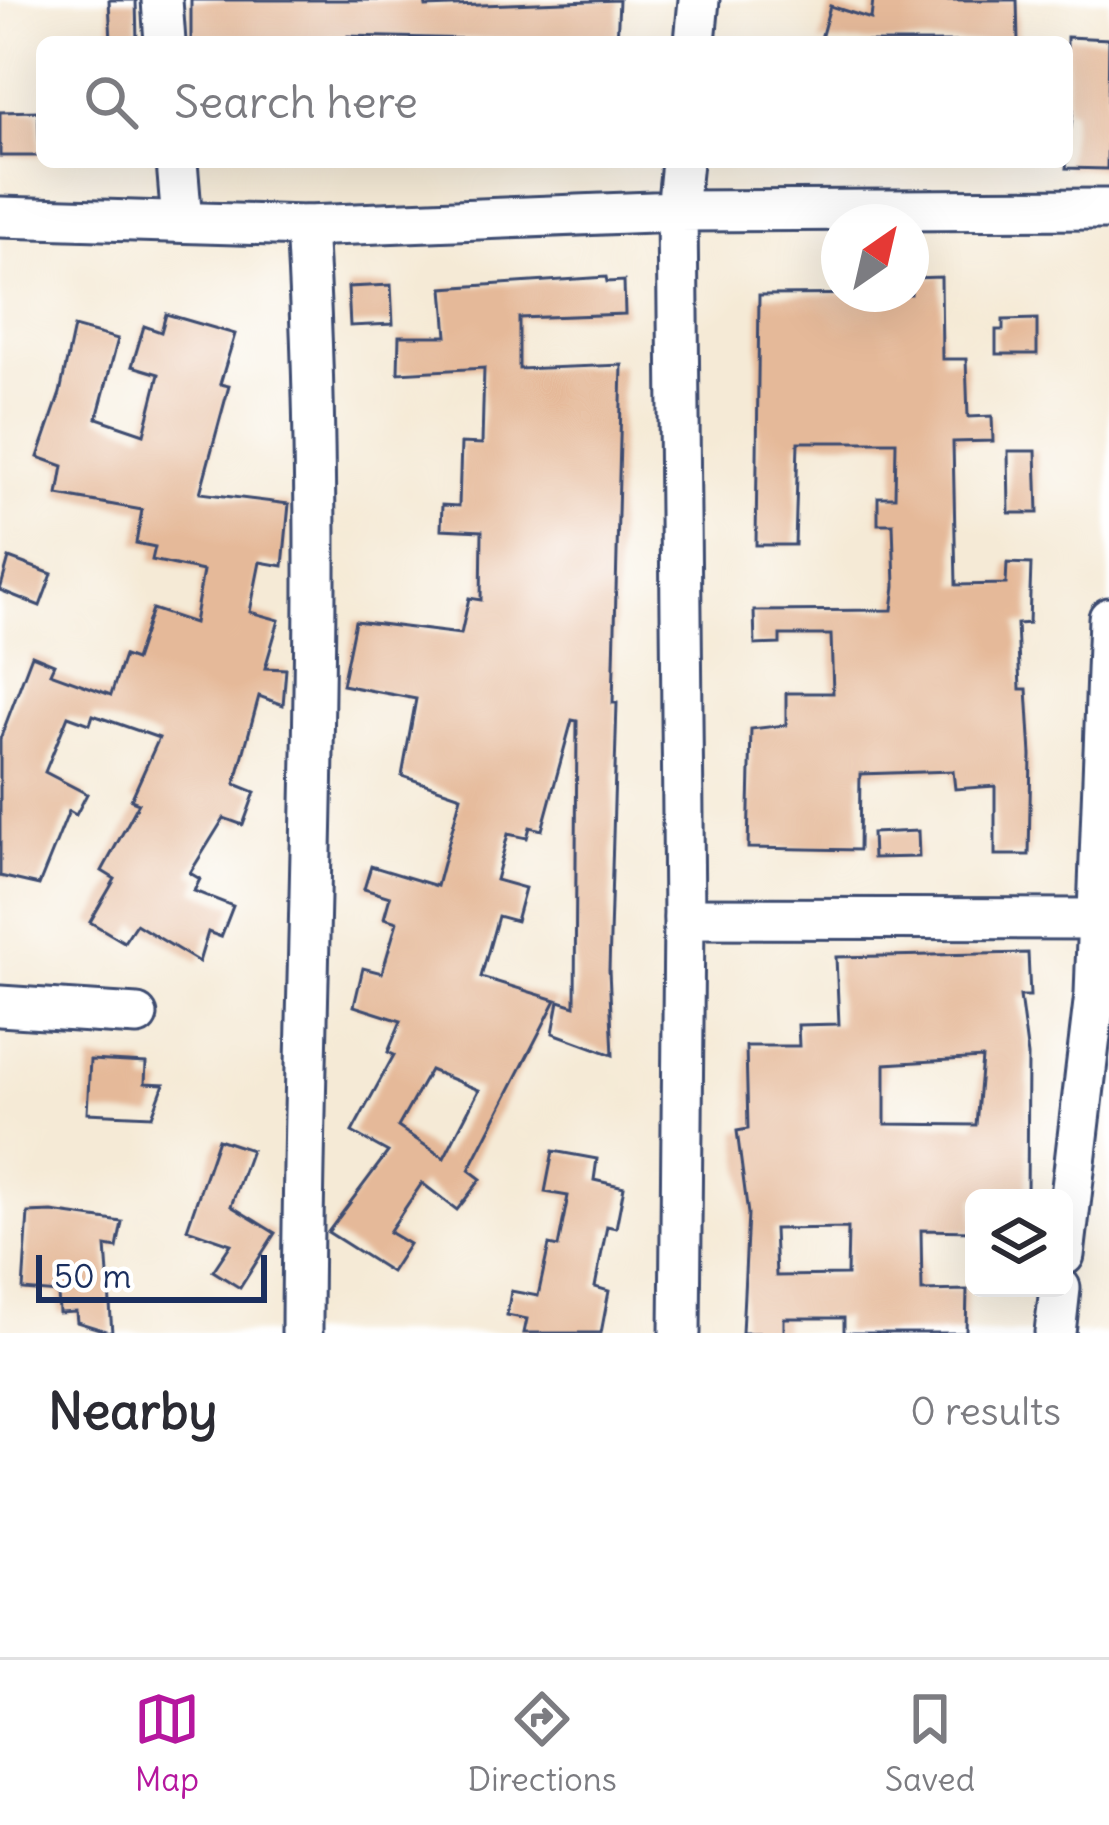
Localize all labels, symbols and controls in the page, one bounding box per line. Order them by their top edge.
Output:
search box [36,36,1073,168]
icon: search [78,69,144,135]
text: Search here [174,74,418,130]
north arrow [821,204,929,312]
map controls [965,1189,1073,1297]
button: layers [965,1189,1073,1297]
scale bar [36,1249,267,1302]
text: 50 m [54,1255,131,1297]
text: Nearby [48,1379,217,1443]
text: 0 results [910,1387,1061,1436]
tab: Map [134,1686,200,1800]
tab: Directions [468,1686,617,1800]
tab: Saved [885,1686,975,1800]

